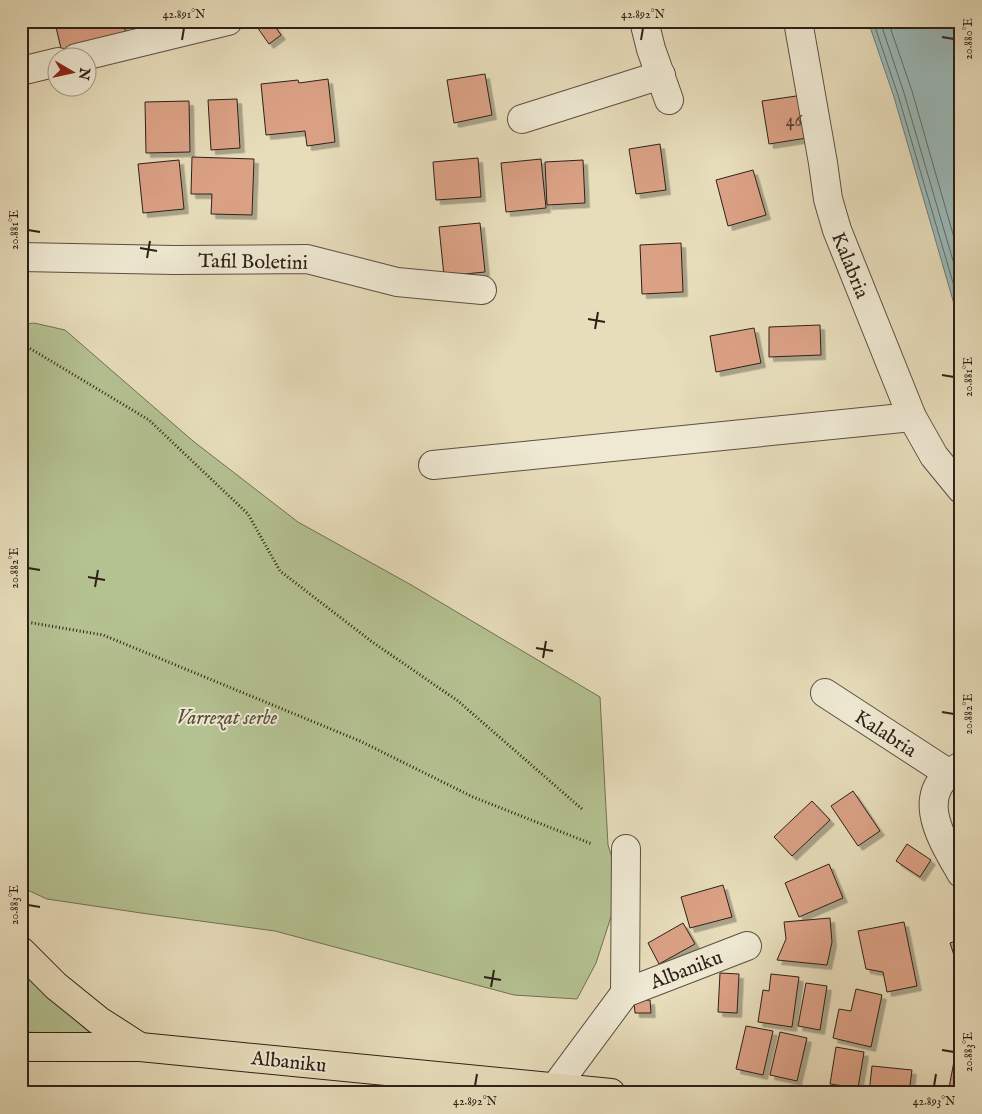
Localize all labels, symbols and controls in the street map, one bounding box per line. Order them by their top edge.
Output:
text: 42.891°N [163,7,206,22]
text: 42.892°N [621,7,666,22]
text: 20.880°E [961,18,976,60]
north arrow [48,48,98,98]
text: N [74,65,94,81]
house number: 46 [786,110,803,133]
text: 20.881°E [7,210,22,250]
street label: Kalabria [825,229,874,303]
street label: Tafil Boletini [198,249,308,276]
text: 20.881°E [961,357,976,397]
text: 20.882°E [7,547,22,589]
text: 20.882°E [961,693,976,735]
street label: Kalabria [849,705,921,764]
park label: Varrezat serbe [177,706,277,731]
text: 20.883°E [7,885,22,925]
street label: Albaniku [646,945,726,996]
text: 20.883°E [961,1032,976,1072]
street label: Albaniku [249,1046,328,1079]
text: 42.892°N [453,1094,498,1109]
text: 42.893°N [913,1094,956,1109]

